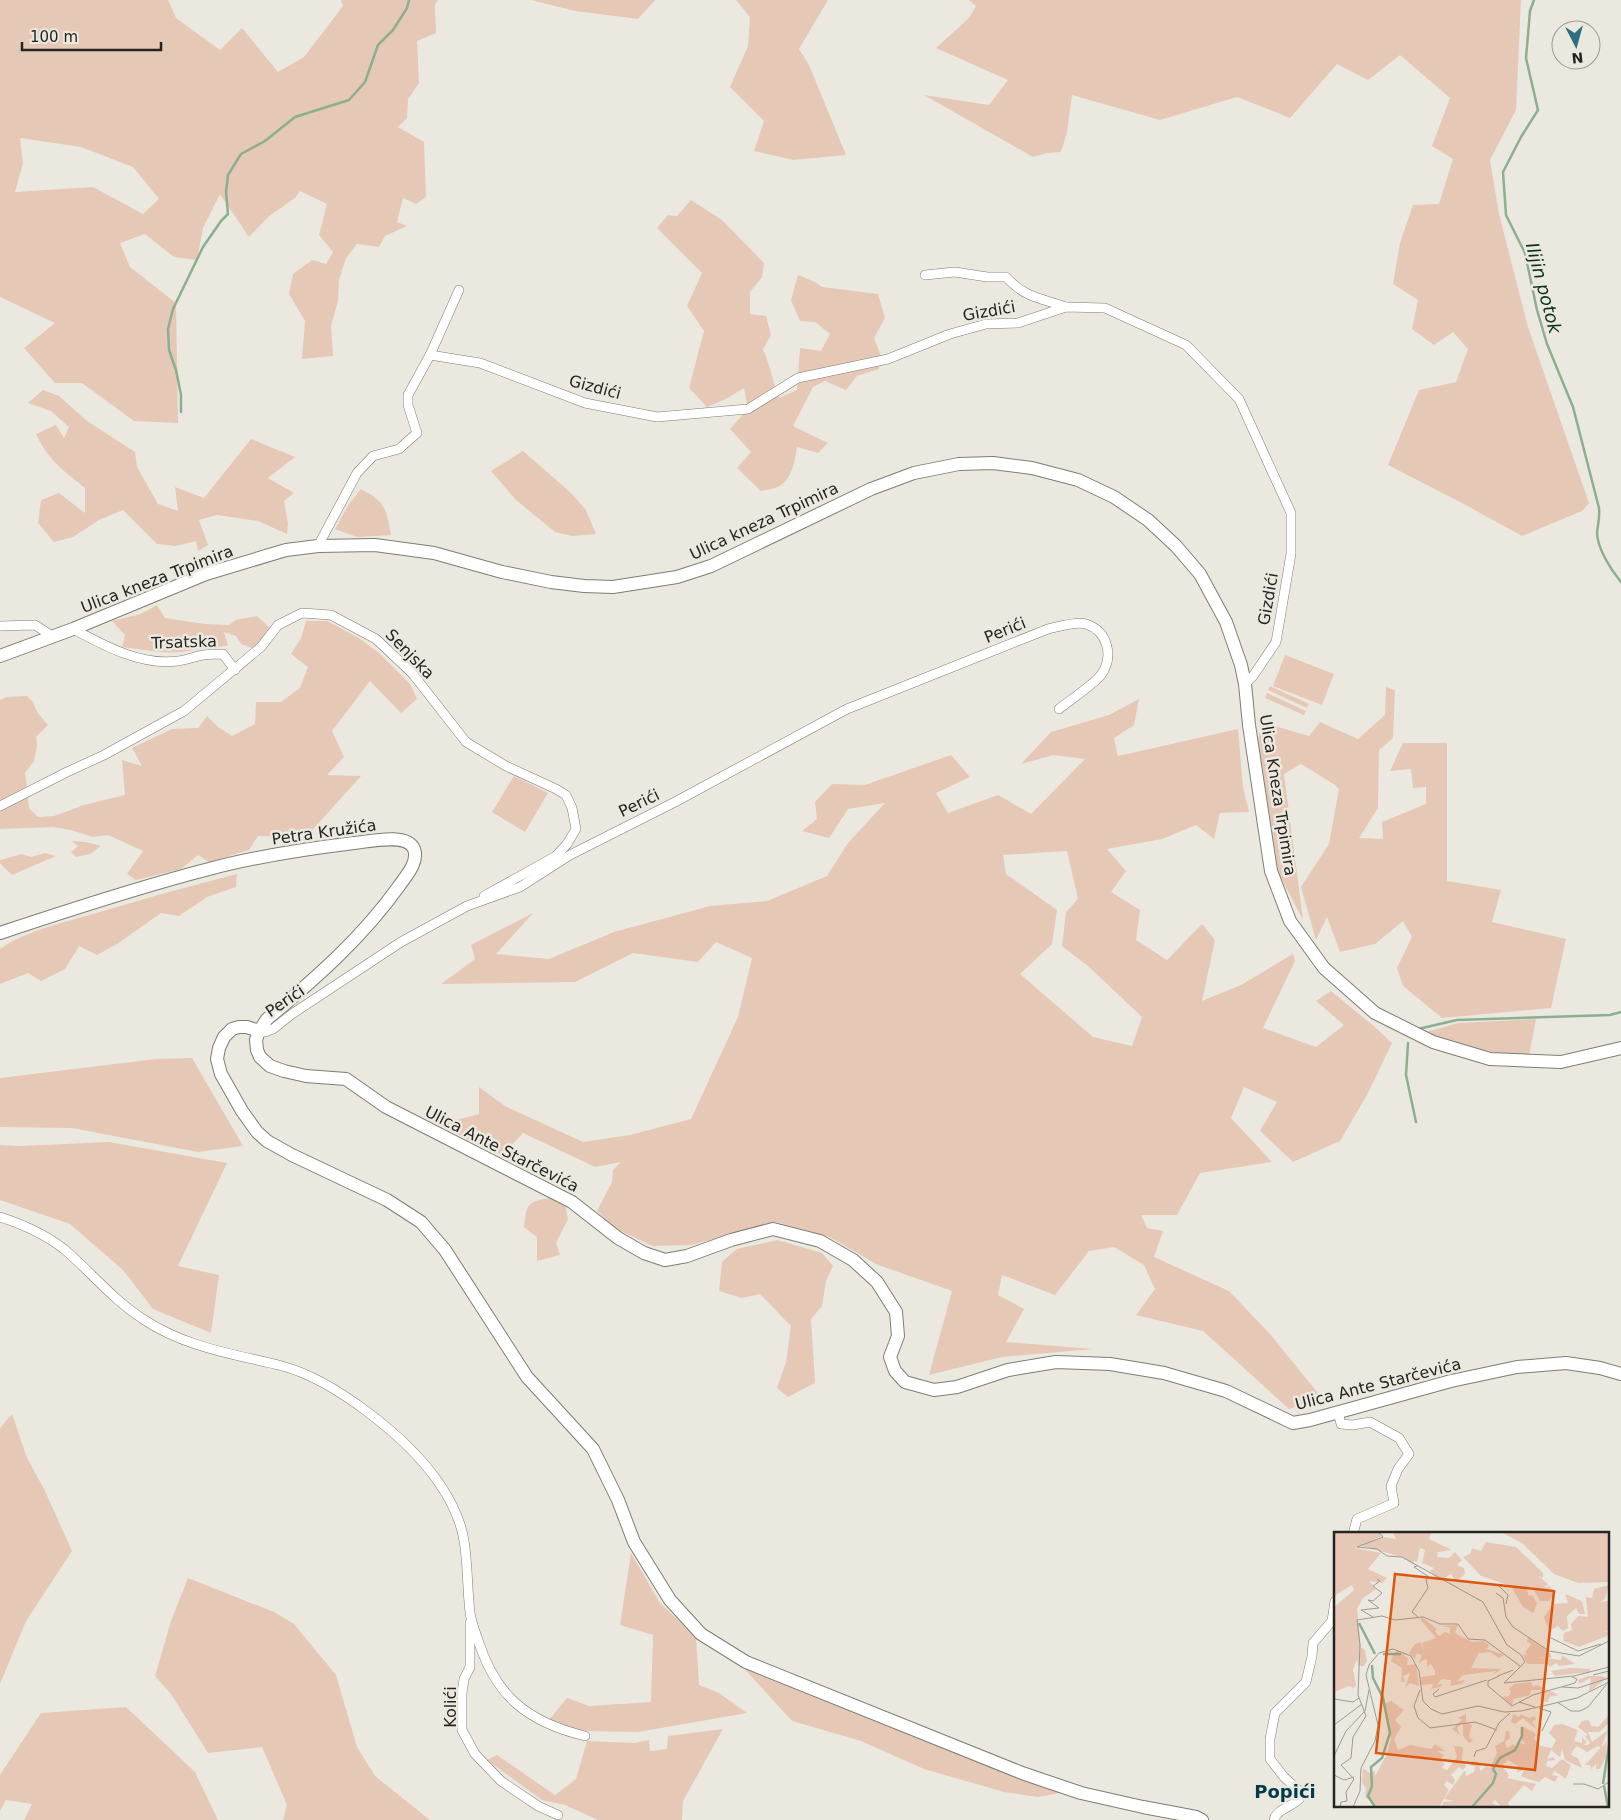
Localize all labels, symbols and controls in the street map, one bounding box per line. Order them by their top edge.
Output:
scale bar [22,20,161,52]
north arrow [1551,20,1601,70]
text: 100 m [30,28,78,46]
text: N [1571,49,1584,66]
water label: Ilijin potok [1522,240,1567,337]
street label: Gizdići [961,297,1017,325]
street label: Gizdići [567,371,623,403]
street label: Ulica kneza Trpimira [687,478,841,564]
street label: Ulica kneza Trpimira [78,541,236,617]
street label: Gizdići [1254,571,1282,627]
street label: Perići [981,613,1029,647]
street label: Senjska [382,625,438,683]
street label: Trsatska [150,631,217,653]
street label: Ulica Kneza Trpimira [1256,713,1300,877]
street label: Perići [615,785,663,821]
street label: Petra Kružića [271,815,377,849]
street label: Perići [262,981,308,1021]
street label: Ulica Ante Starčevića [422,1102,582,1196]
street label: Ulica Ante Starčevića [1293,1354,1463,1414]
inset map [1334,1532,1608,1808]
street label: Kolići [441,1686,460,1728]
district label: Popići [1254,1781,1316,1802]

